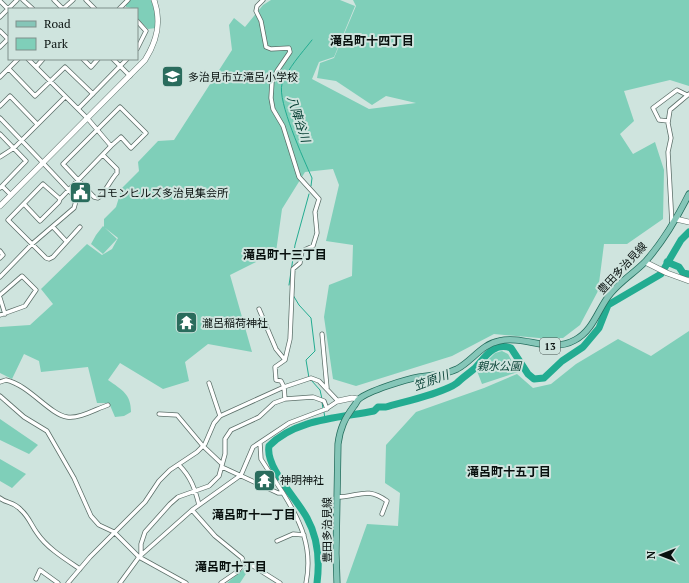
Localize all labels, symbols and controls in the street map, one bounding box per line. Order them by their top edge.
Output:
legend [8,8,138,60]
text: Road [44,16,71,31]
district label: 滝呂町十四丁目 [330,33,414,48]
text: Park [44,36,69,51]
school or university icon: 多治見市立滝呂小学校 [160,64,186,90]
place label: 多治見市立滝呂小学校 [188,70,298,84]
water label: 八陣谷川 [284,94,314,146]
public building icon: コモンヒルズ多治見集会所 [68,180,94,206]
place label: コモンヒルズ多治見集会所 [96,186,229,200]
street label: 豊田多治見線 [594,239,650,297]
district label: 滝呂町十三丁目 [243,247,327,262]
temple icon: 瀧呂稲荷神社 [174,310,200,336]
place label: 瀧呂稲荷神社 [202,316,268,330]
road number: 13 [540,338,560,354]
park label: 親水公園 [477,359,523,373]
water label: 笠原川 [412,366,452,393]
district label: 滝呂町十五丁目 [467,464,551,479]
temple icon: 神明神社 [252,467,278,493]
place label: 神明神社 [280,473,324,487]
street label: 豊田多治見線 [320,497,334,563]
district label: 滝呂町十一丁目 [212,507,296,522]
north arrow [641,535,681,575]
text: N [644,550,658,559]
district label: 滝呂町十丁目 [195,559,267,574]

